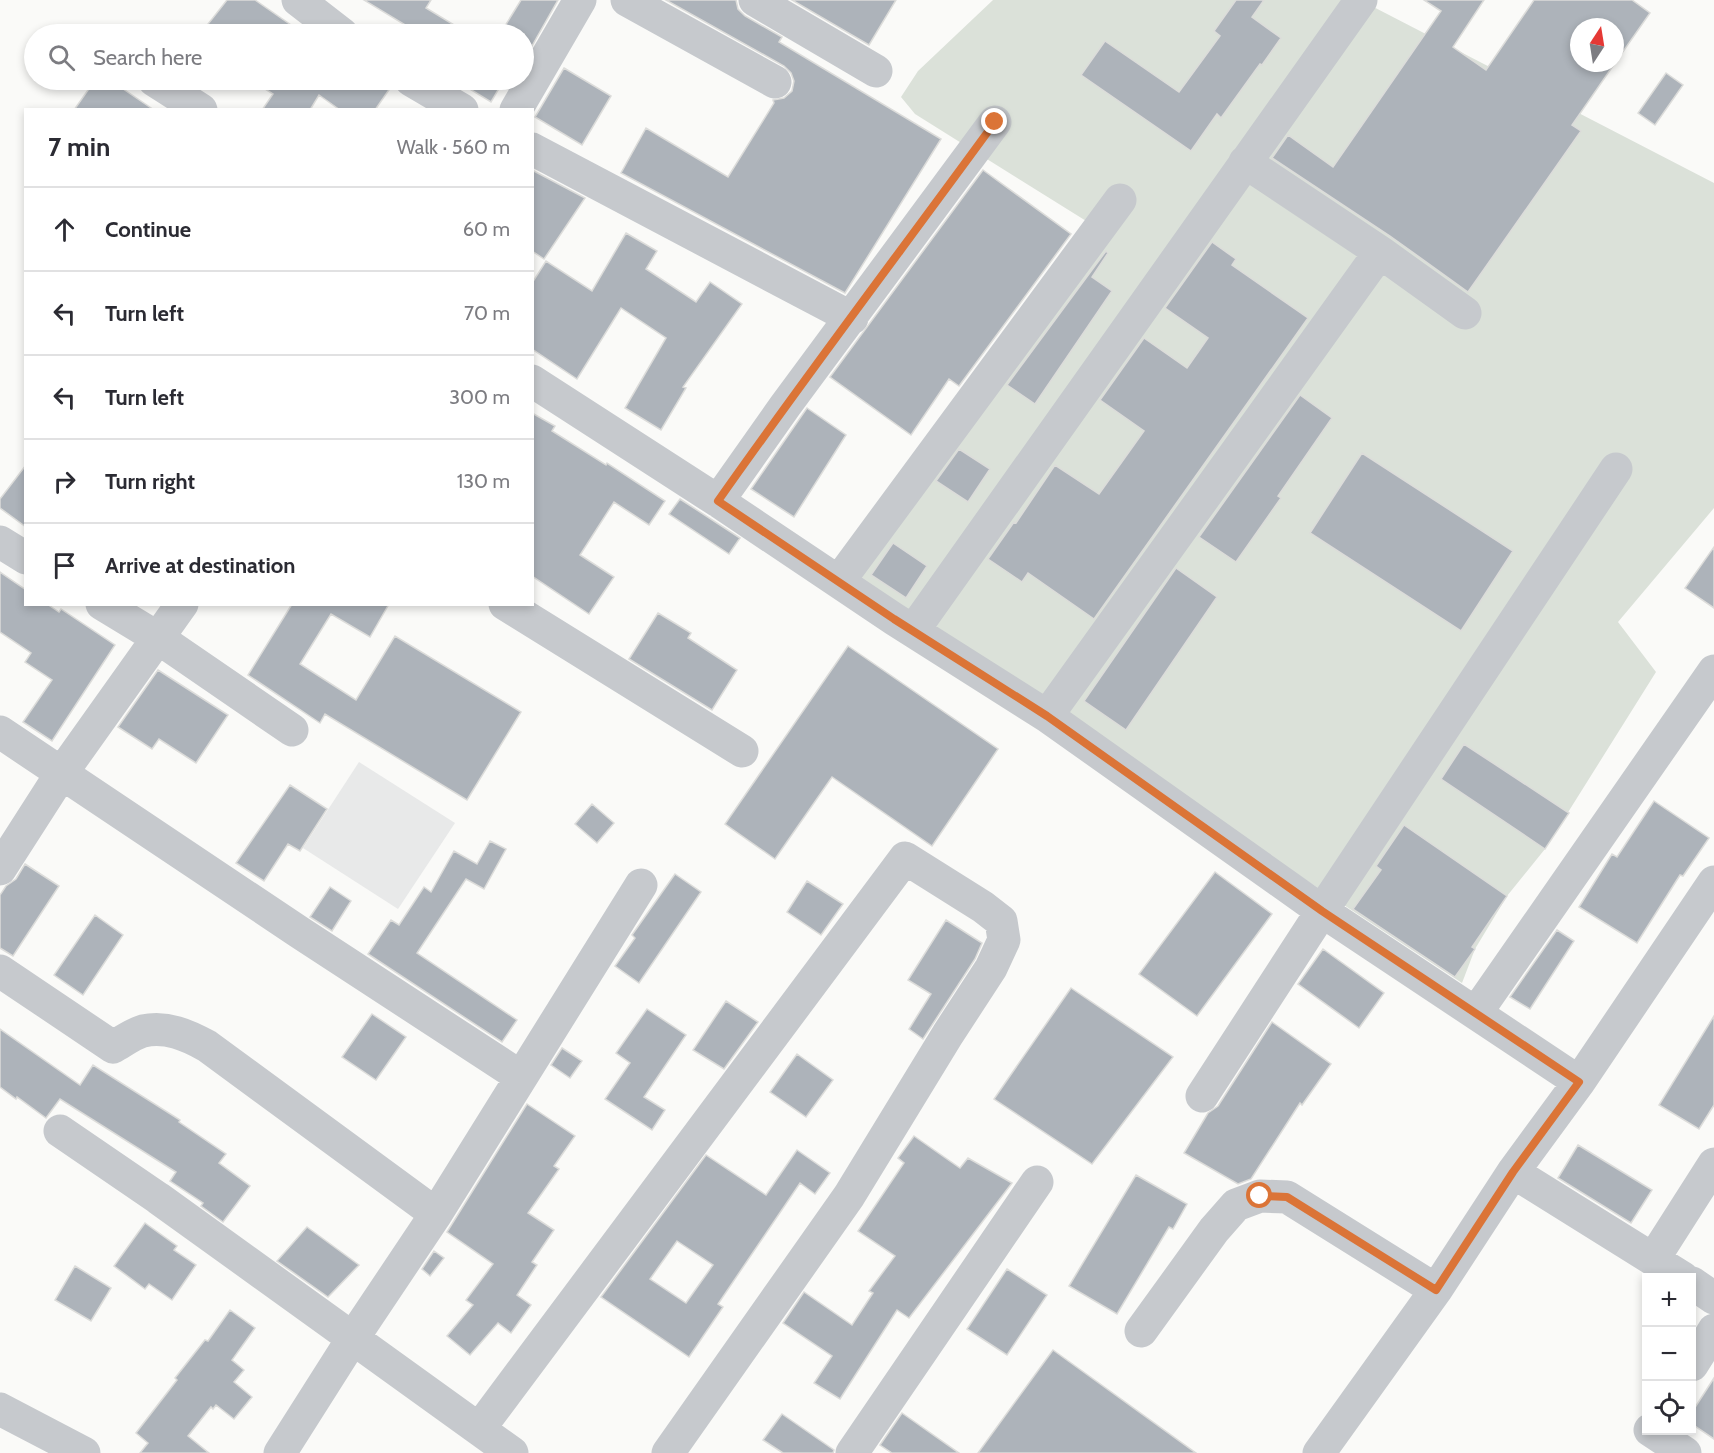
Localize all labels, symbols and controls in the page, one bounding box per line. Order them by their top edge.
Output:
north arrow [1570,18,1624,72]
search box [24,24,534,90]
icon: search [45,41,78,74]
text: Search here [93,44,202,71]
route end [981,108,1007,134]
text: 7 min [48,131,110,163]
text: Walk · 560 m [397,135,510,159]
icon: ahead [48,213,81,246]
text: Continue [105,216,191,243]
text: 60 m [463,217,510,241]
icon: left [48,297,81,330]
text: Turn left [105,300,184,327]
text: 70 m [464,301,510,325]
icon: left [48,381,81,414]
text: Turn left [105,384,184,411]
text: 300 m [449,385,510,409]
icon: right [48,465,81,498]
text: Turn right [105,468,195,495]
text: 130 m [457,469,510,493]
icon: arrive [48,549,81,582]
text: Arrive at destination [105,552,295,579]
route start [1246,1182,1272,1208]
map controls [1642,1273,1696,1435]
button: + [1642,1273,1696,1327]
button: − [1642,1327,1696,1381]
button: locate [1642,1381,1696,1435]

